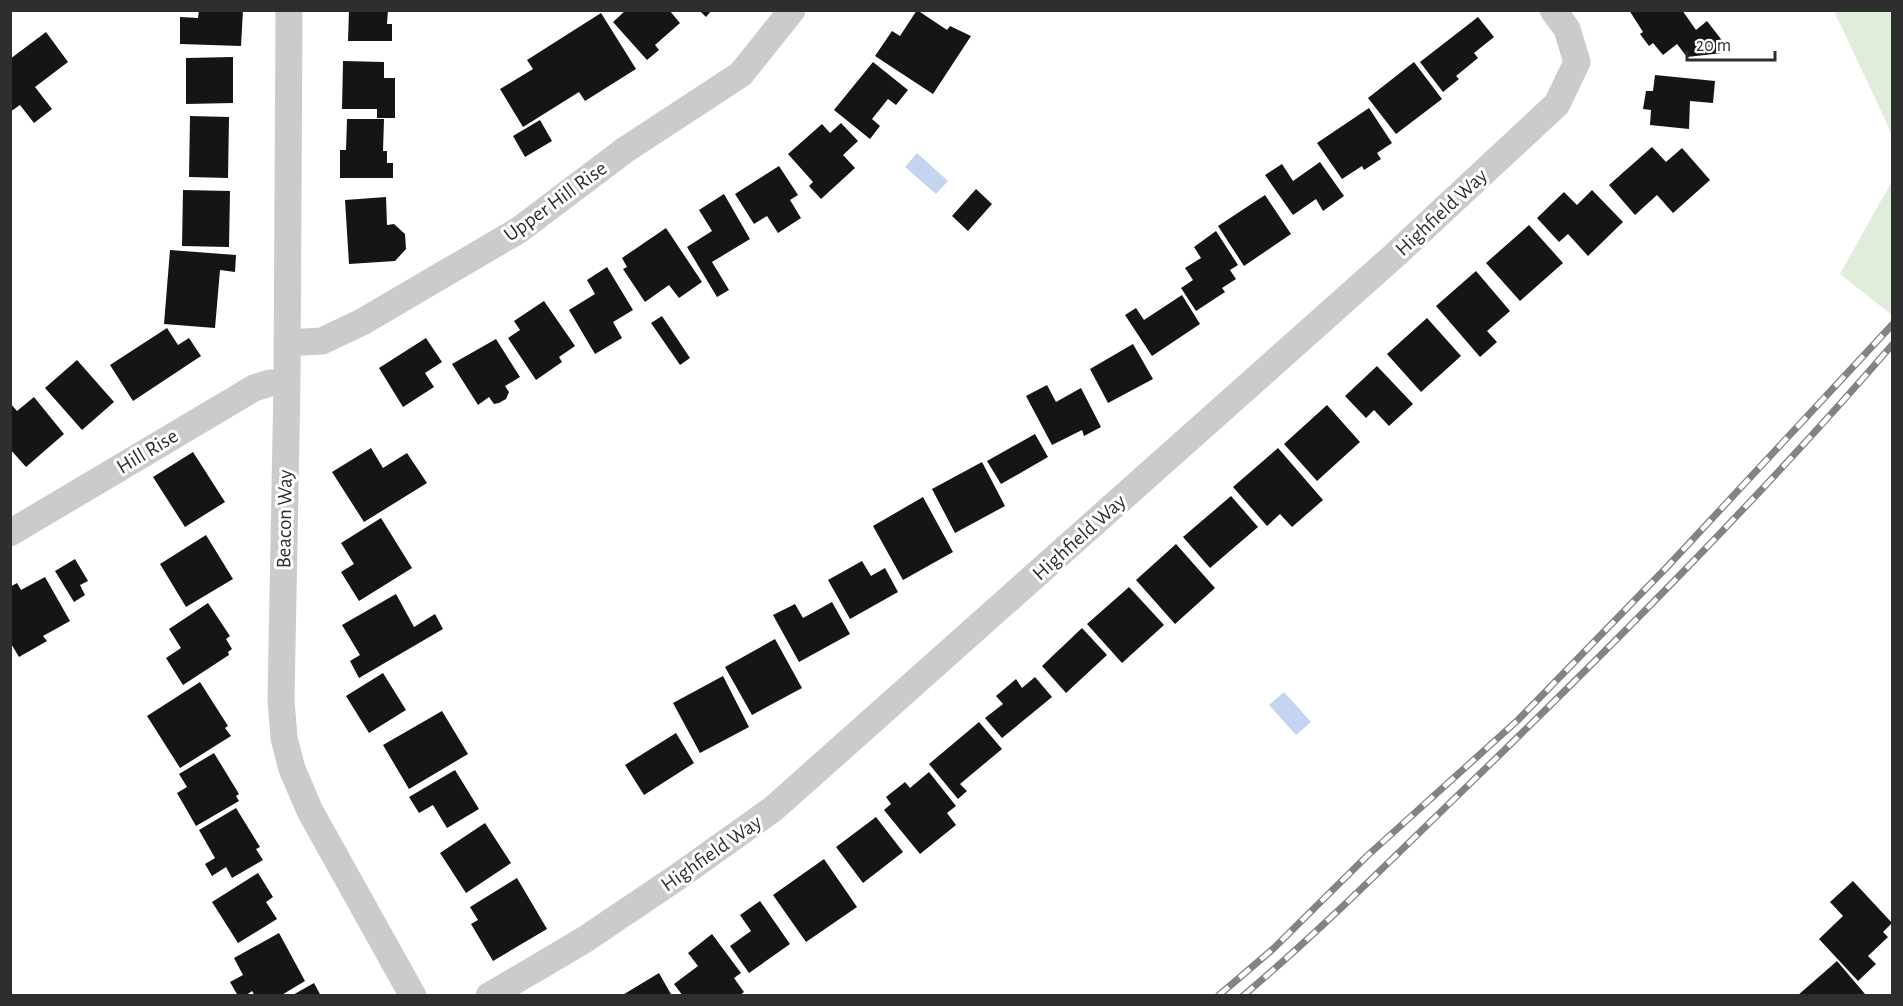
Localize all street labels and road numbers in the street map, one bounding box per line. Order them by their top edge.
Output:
street label: Upper Hill Rise [500,157,611,246]
street label: Highfield Way [1391,165,1491,260]
street label: Hill Rise [113,425,182,478]
street label: Beacon Way [273,469,296,569]
street label: Highfield Way [1029,490,1130,584]
street label: Highfield Way [657,811,765,896]

